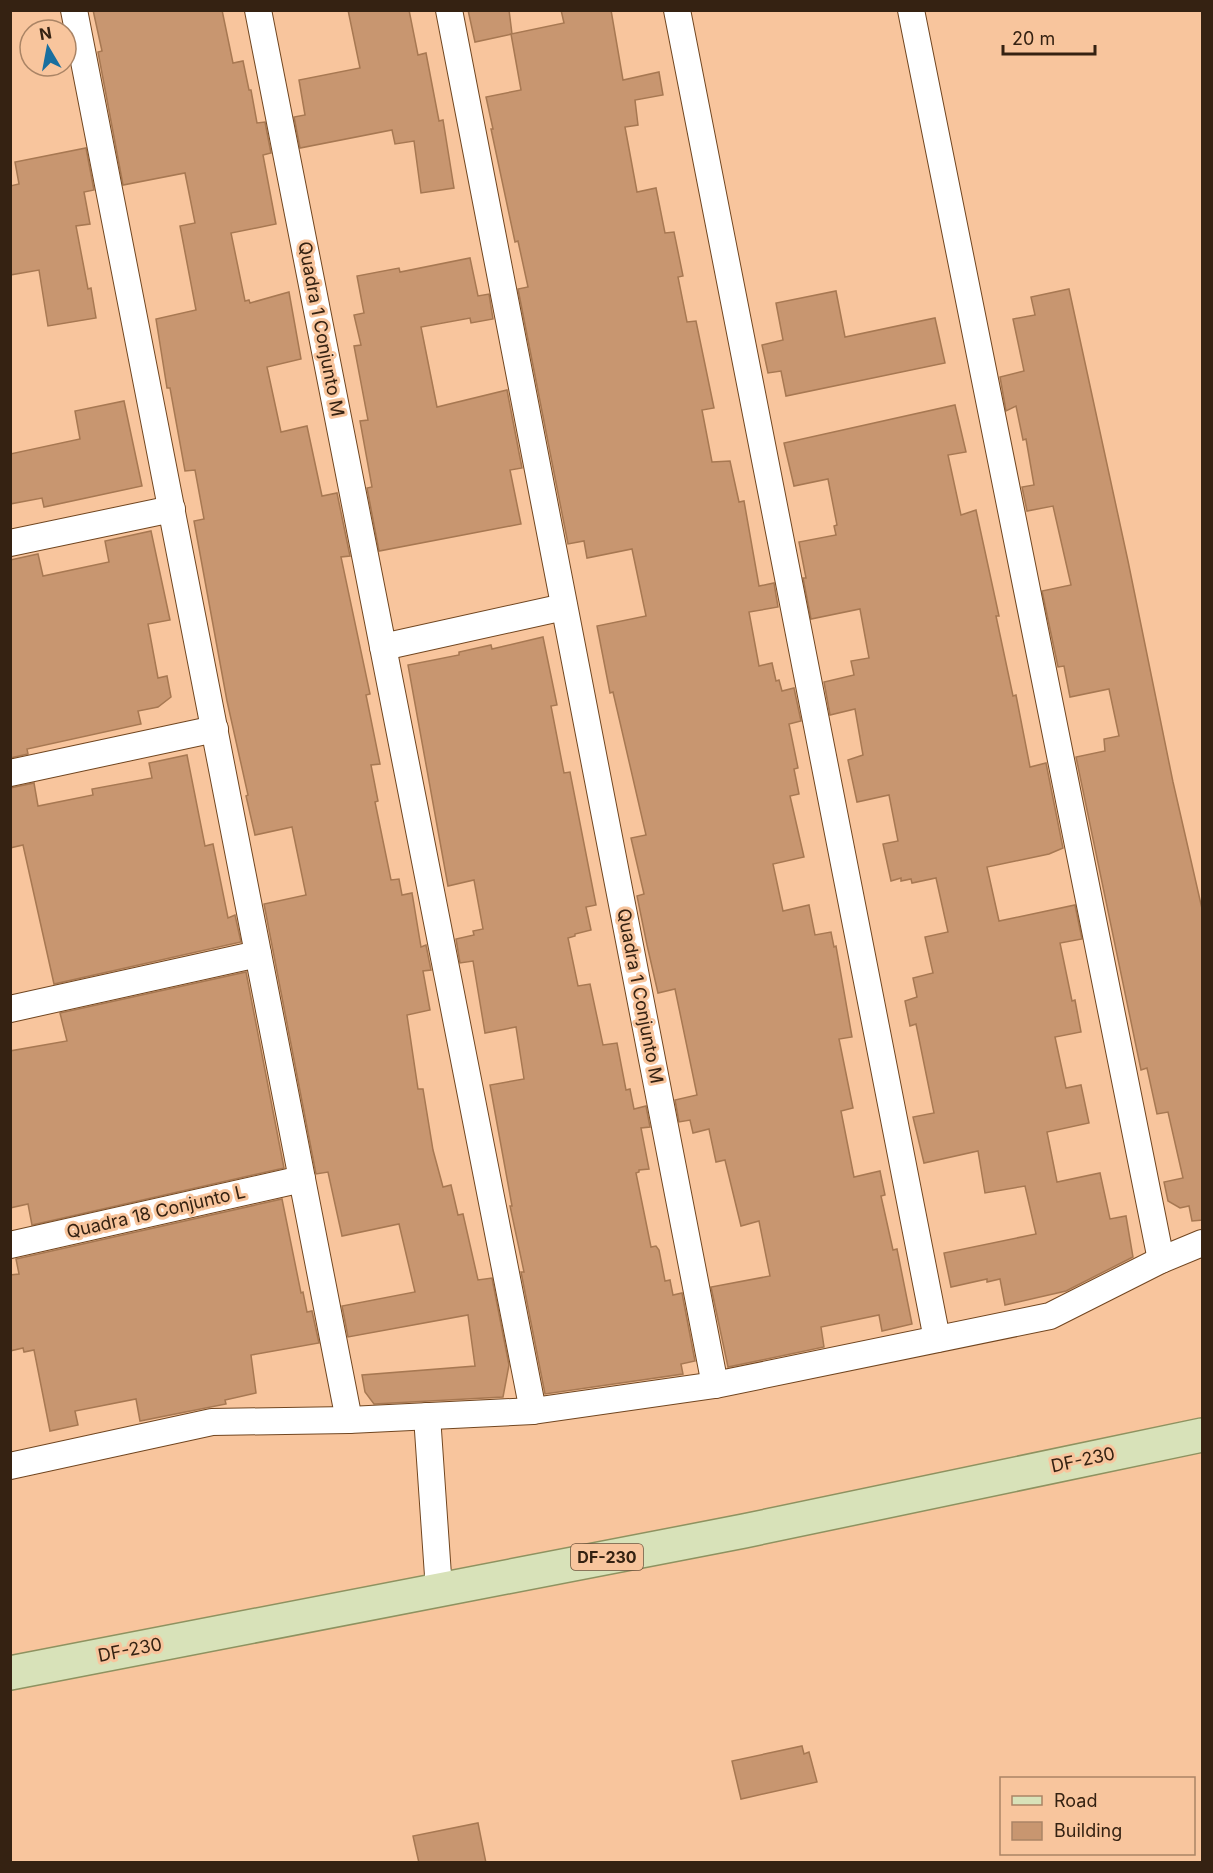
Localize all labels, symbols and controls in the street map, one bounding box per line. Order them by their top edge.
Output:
north arrow [18,18,78,78]
scale bar [1003,18,1094,56]
text: N [38,22,53,44]
text: 20 m [1012,28,1055,49]
street label: Quadra 1 Conjunto M [294,240,349,418]
street label: Quadra 1 Conjunto M [613,907,668,1085]
street label: Quadra 18 Conjunto L [64,1181,247,1242]
street label: DF-230 [1049,1443,1117,1477]
road number: DF-230 [571,1544,643,1570]
street label: DF-230 [96,1633,164,1666]
legend [1000,1777,1195,1855]
text: Road [1054,1790,1097,1811]
text: Building [1054,1820,1122,1841]

